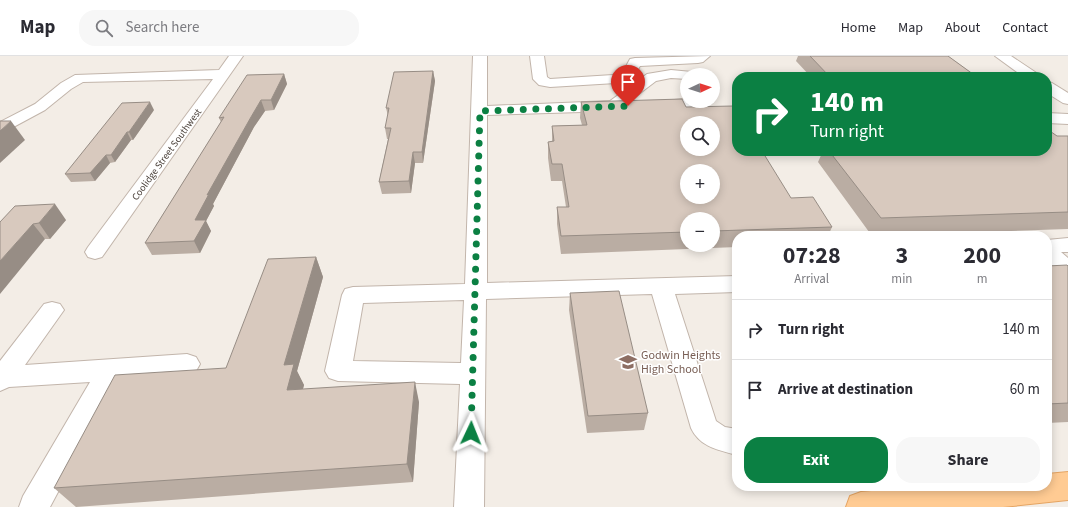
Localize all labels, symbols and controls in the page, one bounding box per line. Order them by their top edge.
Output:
search box [79,10,359,46]
text: Map [20,14,55,41]
icon: search [93,17,115,39]
text: Search here [125,17,199,38]
text: Home [841,18,876,38]
text: Map [898,18,923,38]
text: About [945,18,980,38]
text: Contact [1002,18,1048,38]
pin [611,65,645,106]
north arrow [680,68,720,108]
map controls [680,68,720,252]
icon: arrive [617,71,639,93]
text: 140 m [810,82,884,122]
icon: right [744,88,796,140]
street label: Coolidge Street Southwest [129,105,205,203]
button: search [680,116,720,156]
text: Turn right [810,119,884,144]
button: + [680,164,720,204]
button: − [680,212,720,252]
text: 07:28 [783,238,841,273]
text: 3 [896,238,908,273]
text: 200 [963,238,1001,273]
text: Arrival [794,270,829,288]
text: min [891,270,912,288]
text: m [977,270,988,288]
icon: right [744,319,766,341]
text: Turn right [778,319,844,340]
text: 140 m [1002,319,1040,340]
place label: Godwin Heights High School [641,347,720,378]
school or university icon: Godwin Heights High School [618,352,638,372]
icon: arrive [744,379,766,401]
text: Arrive at destination [778,379,913,400]
text: 60 m [1010,379,1040,400]
position arrow [450,412,492,454]
button: Exit [744,437,888,483]
button: Share [896,437,1040,483]

